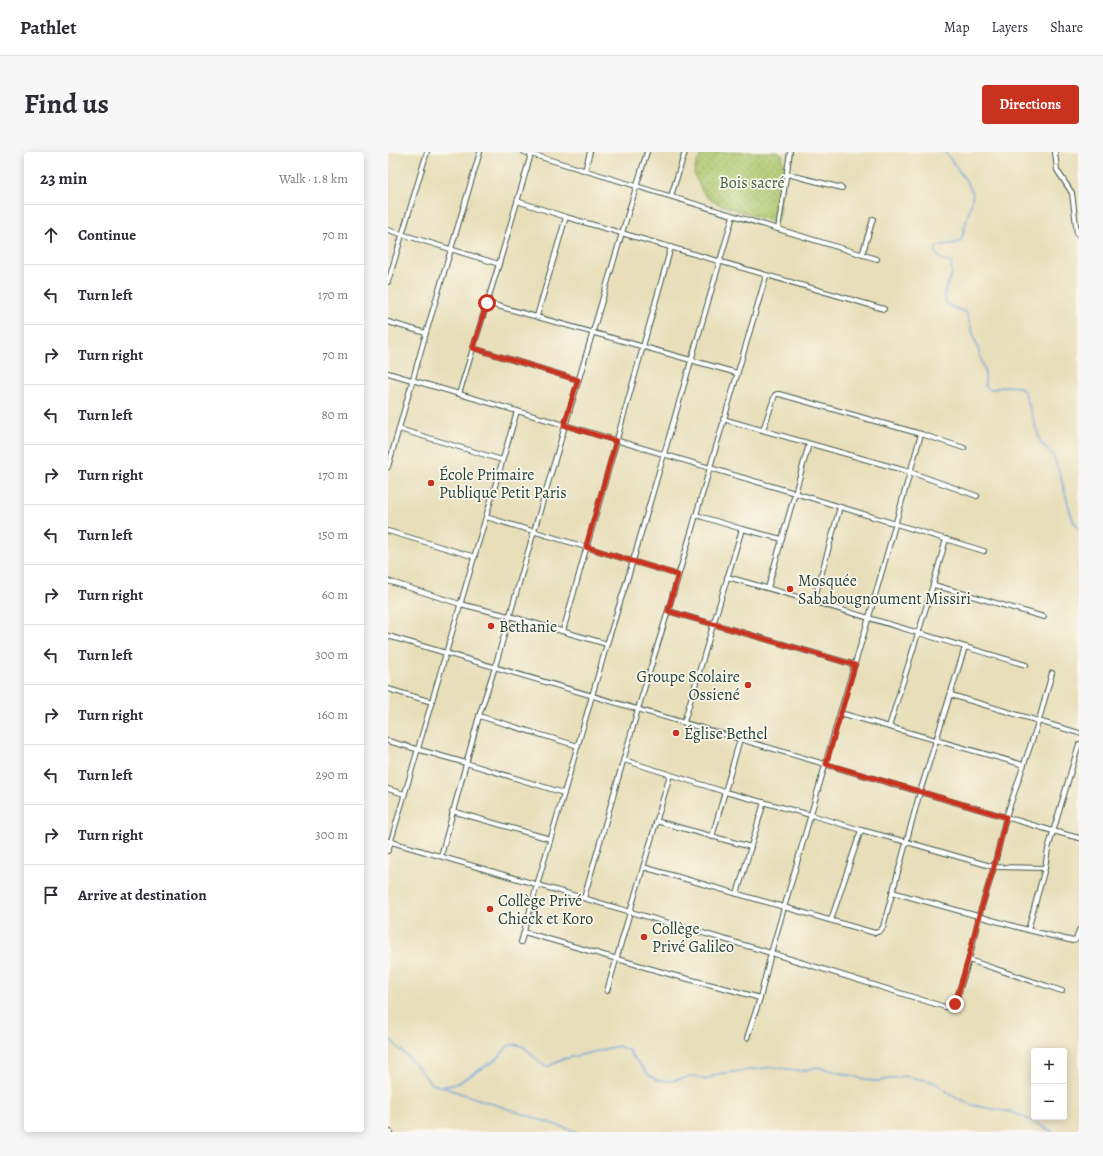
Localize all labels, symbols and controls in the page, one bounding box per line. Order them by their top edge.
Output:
text: Pathlet [20,15,76,41]
text: Map [944,18,970,37]
text: Layers [992,18,1028,37]
text: Share [1050,18,1083,37]
text: Find us [24,85,109,123]
button: Directions [982,85,1079,124]
text: 23 min [40,167,87,190]
text: Walk · 1.8 km [279,170,348,187]
park label: Bois sacré [719,172,785,194]
icon: ahead [40,224,62,246]
text: Continue [78,225,136,245]
text: 70 m [322,226,348,243]
icon: left [40,284,62,306]
text: Turn left [78,285,133,305]
text: 170 m [318,286,348,303]
route start [478,294,496,312]
icon: right [40,344,62,366]
text: Turn right [78,345,143,365]
text: 70 m [322,346,348,363]
icon: left [40,404,62,426]
text: Turn left [78,405,133,425]
text: 80 m [321,406,348,423]
icon: right [40,464,62,486]
place label: École Primaire Publique Petit Paris [439,464,567,504]
text: Turn right [78,465,143,485]
text: 170 m [318,466,348,483]
marker: École Primaire Publique Petit Paris [426,478,436,488]
icon: left [40,524,62,546]
text: Turn left [78,525,133,545]
text: 150 m [318,526,348,543]
place label: Mosquée Sababougnoument Missiri [798,570,971,610]
icon: right [40,584,62,606]
marker: Mosquée Sababougnoument Missiri [785,584,795,594]
text: Turn right [78,585,143,605]
text: 60 m [322,586,348,603]
place label: Bethanie [499,616,557,638]
marker: Bethanie [486,621,496,631]
icon: left [40,644,62,666]
text: Turn left [78,645,133,665]
text: 300 m [315,646,348,663]
place label: Groupe Scolaire Ossiené [637,666,740,706]
marker: Groupe Scolaire Ossiené [743,680,753,690]
icon: right [40,704,62,726]
text: Turn right [78,705,143,725]
text: 160 m [317,706,348,723]
place label: Église Bethel [684,723,768,745]
marker: Église Bethel [671,728,681,738]
icon: left [40,764,62,786]
text: Turn left [78,765,133,785]
text: 290 m [316,766,348,783]
icon: right [40,824,62,846]
text: Turn right [78,825,143,845]
text: 300 m [315,826,348,843]
icon: arrive [40,884,62,906]
text: Arrive at destination [78,885,207,905]
place label: Collège Privé Chieck et Koro [498,890,593,930]
marker: Collège Privé Chieck et Koro [485,904,495,914]
place label: Collège Privé Galileo [652,918,734,958]
marker: Collège Privé Galileo [639,932,649,942]
route end [946,995,964,1013]
map controls [1031,1048,1067,1120]
button: + [1031,1048,1067,1084]
button: − [1031,1084,1067,1120]

